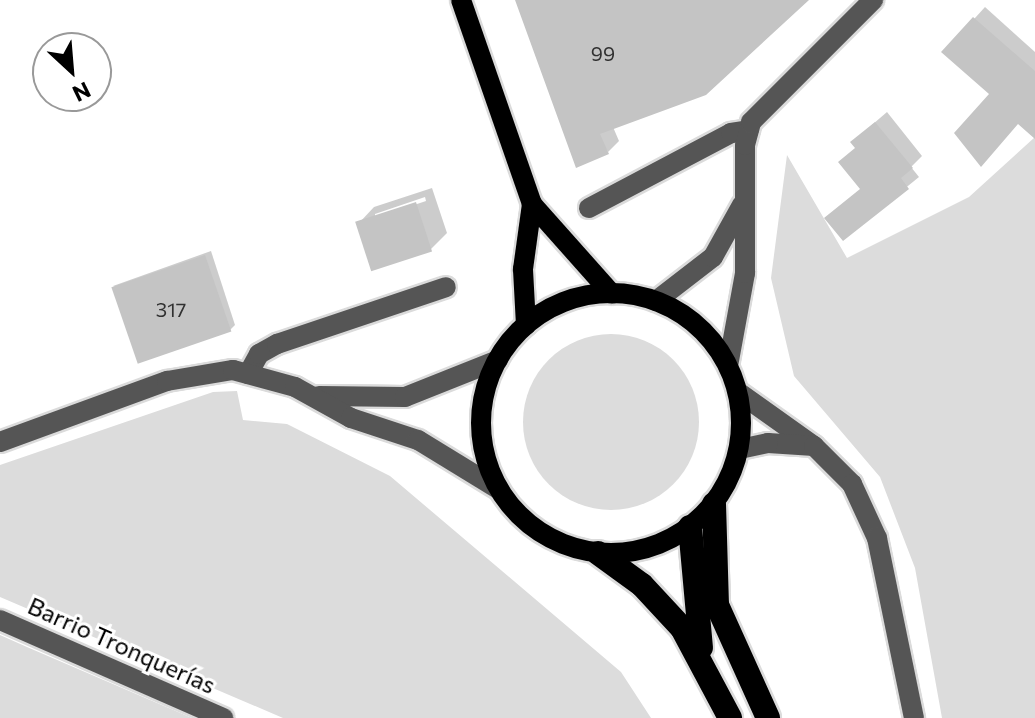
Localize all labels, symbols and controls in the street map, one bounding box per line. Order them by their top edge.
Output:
north arrow [32,32,112,112]
house number: 99 [591,41,615,65]
text: N [69,76,95,108]
house number: 317 [156,297,186,321]
street label: Barrio Tronquerías [24,591,220,699]

